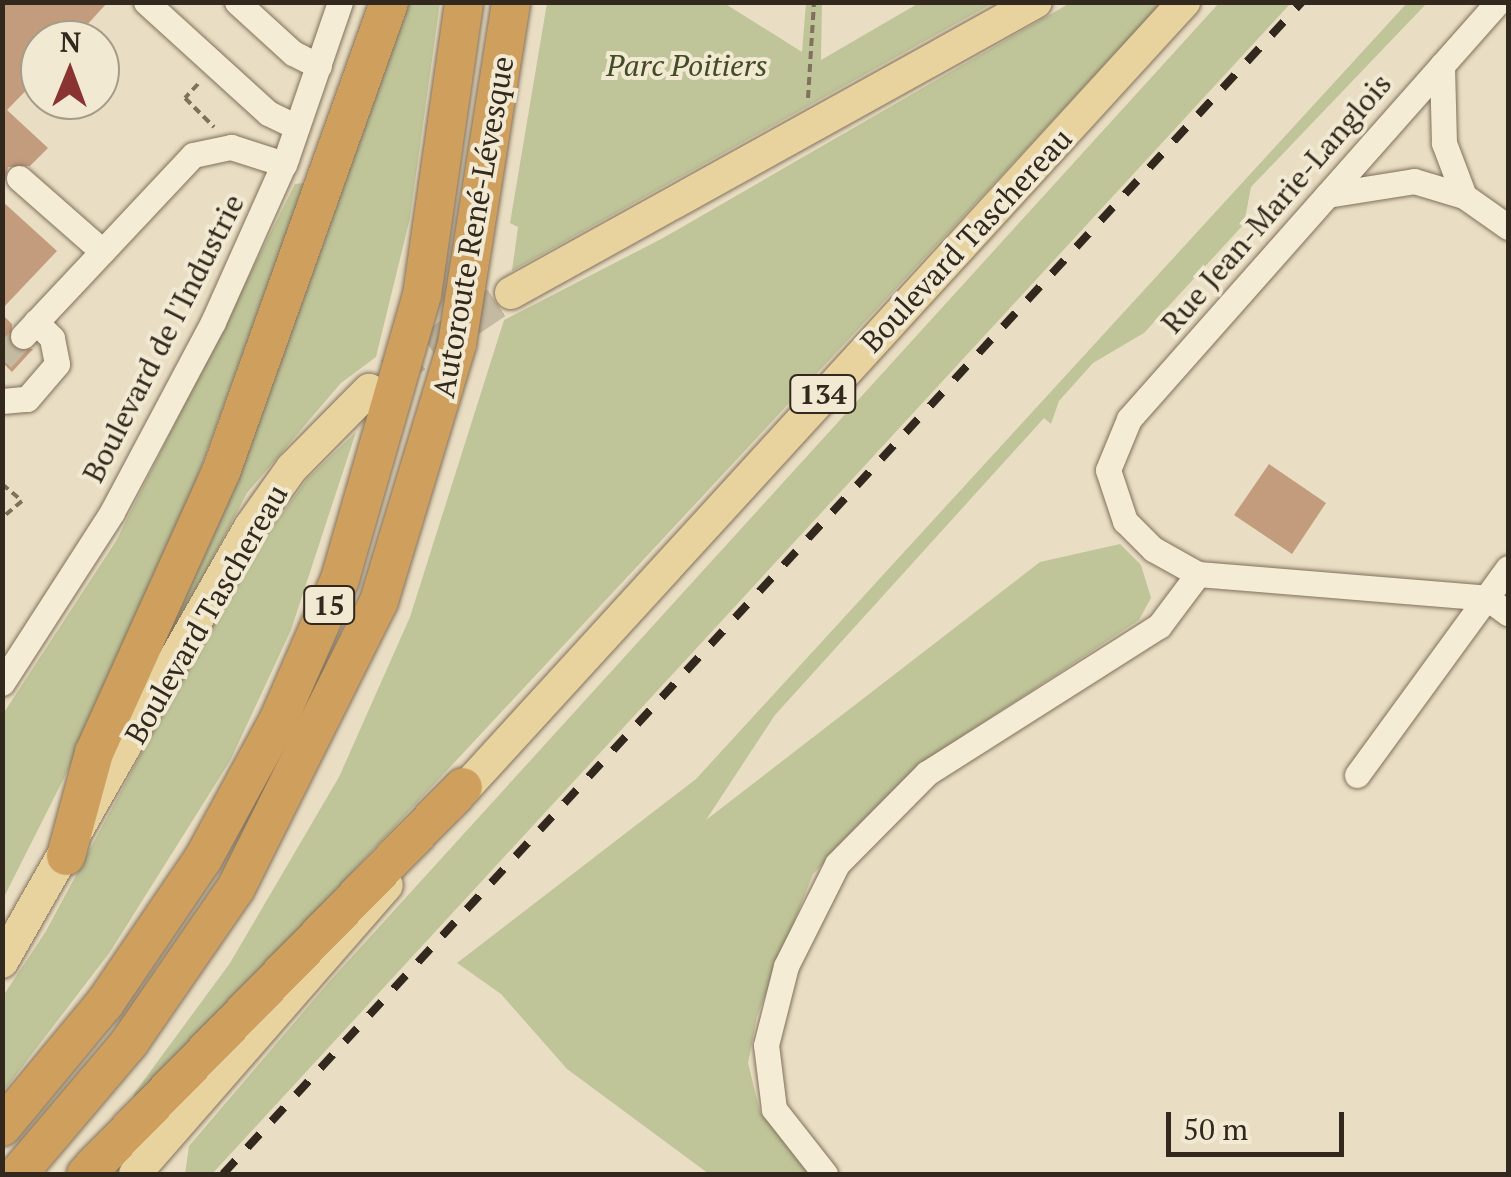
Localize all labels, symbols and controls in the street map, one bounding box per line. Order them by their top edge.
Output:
north arrow [20,20,120,120]
text: N [60,23,81,60]
park label: Parc Poitiers [606,47,768,83]
street label: Autoroute René-Lévesque [425,53,521,401]
street label: Rue Jean-Marie-Langlois [1153,66,1399,340]
street label: Boulevard Taschereau [853,121,1079,359]
street label: Boulevard de l'Industrie [75,188,251,488]
road number: 134 [788,371,858,417]
street label: Boulevard Taschereau [117,478,295,750]
road number: 15 [302,582,356,628]
scale bar [1171,1092,1348,1154]
text: 50 m [1183,1109,1248,1149]

